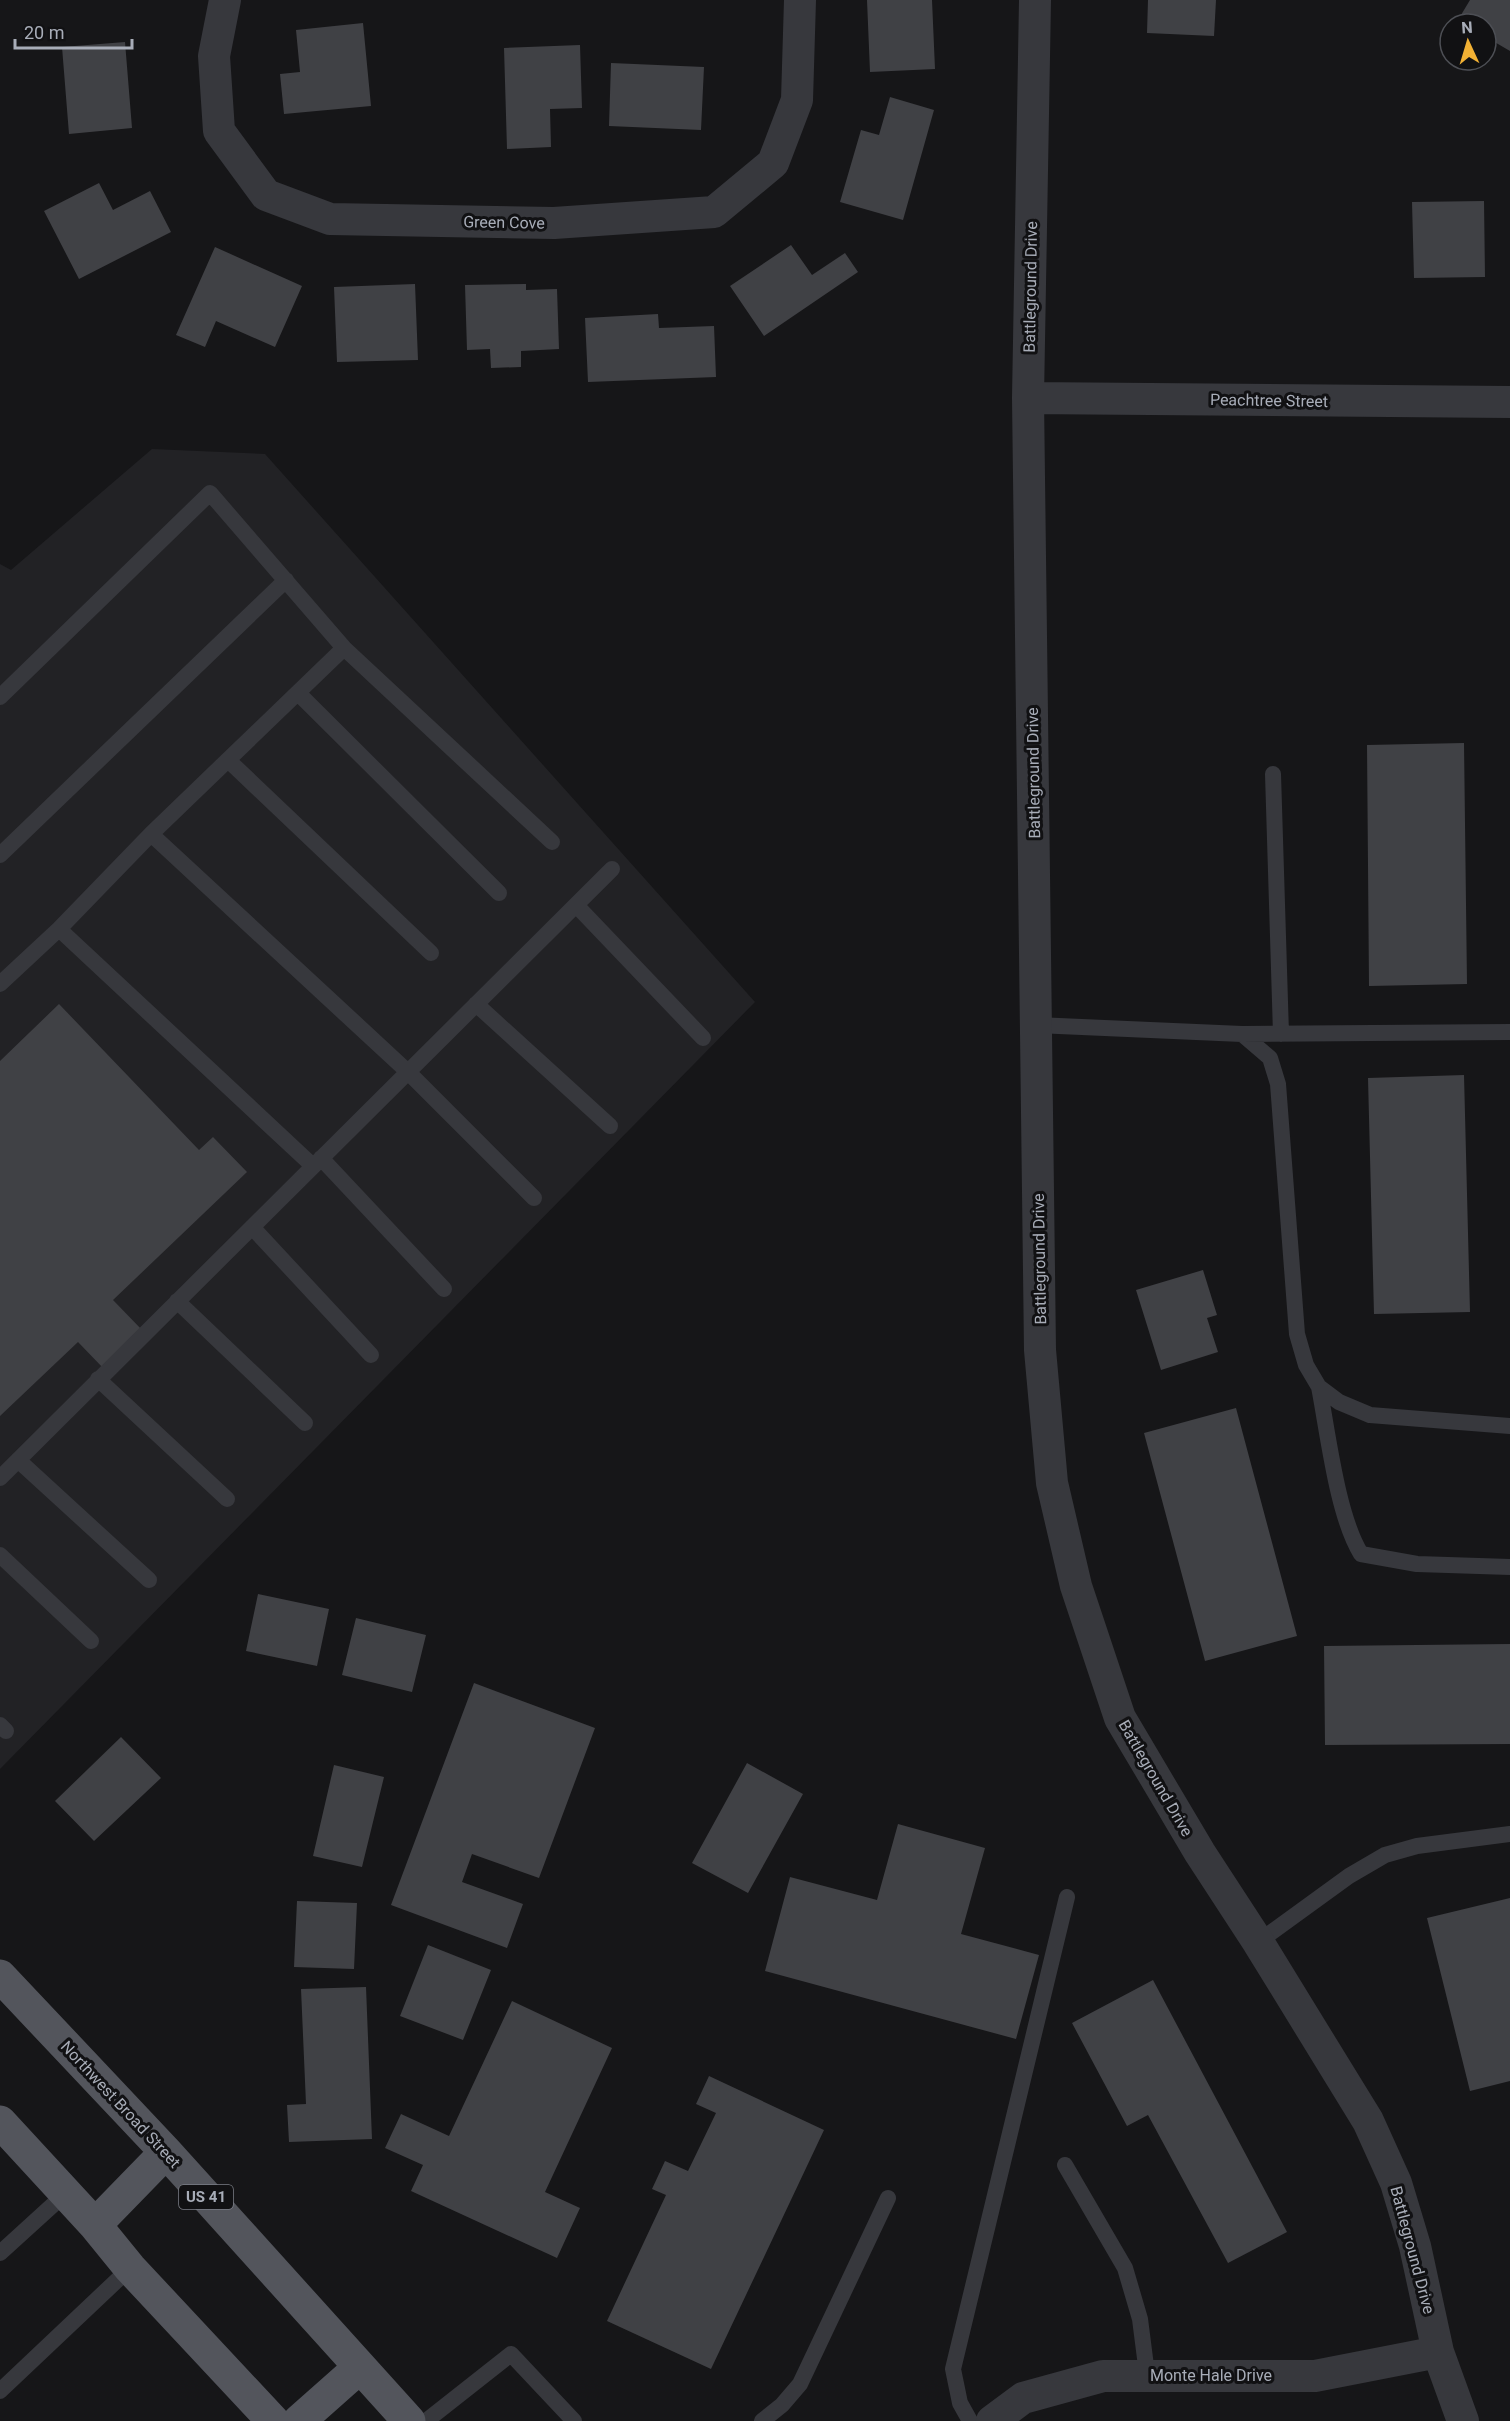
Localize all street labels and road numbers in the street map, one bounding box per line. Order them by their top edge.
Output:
street label: Green Cove [463,212,545,233]
street label: Battleground Drive [1020,221,1041,353]
street label: Peachtree Street [1210,390,1328,411]
street label: Battleground Drive [1023,707,1044,839]
street label: Battleground Drive [1029,1193,1050,1325]
street label: Battleground Drive [1114,1717,1197,1840]
street label: Northwest Broad Street [57,2037,184,2172]
street label: Battleground Drive [1386,2184,1439,2316]
road number: US 41 [179,2185,233,2209]
street label: Monte Hale Drive [1150,2366,1272,2385]

